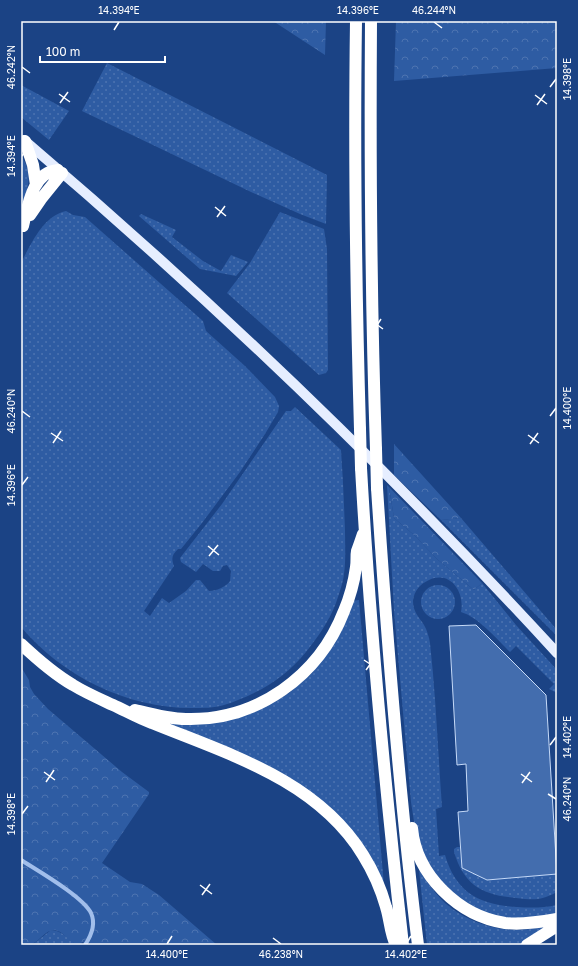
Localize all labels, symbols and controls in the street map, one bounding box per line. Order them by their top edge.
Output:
text: 14.394°E [98,4,140,16]
text: 14.396°E [337,4,379,16]
text: 46.244°N [412,4,456,16]
scale bar [40,38,165,64]
text: 100 m [46,44,80,59]
text: 46.242°N [5,45,17,89]
text: 14.398°E [561,58,573,100]
text: 14.394°E [5,135,17,177]
text: 14.400°E [561,387,573,429]
text: 46.240°N [5,389,17,433]
text: 14.396°E [5,464,17,506]
text: 14.402°E [561,716,573,758]
text: 46.240°N [561,777,573,821]
text: 14.398°E [5,793,17,835]
text: 14.400°E [146,948,188,960]
text: 46.238°N [259,948,303,960]
text: 14.402°E [385,948,427,960]

